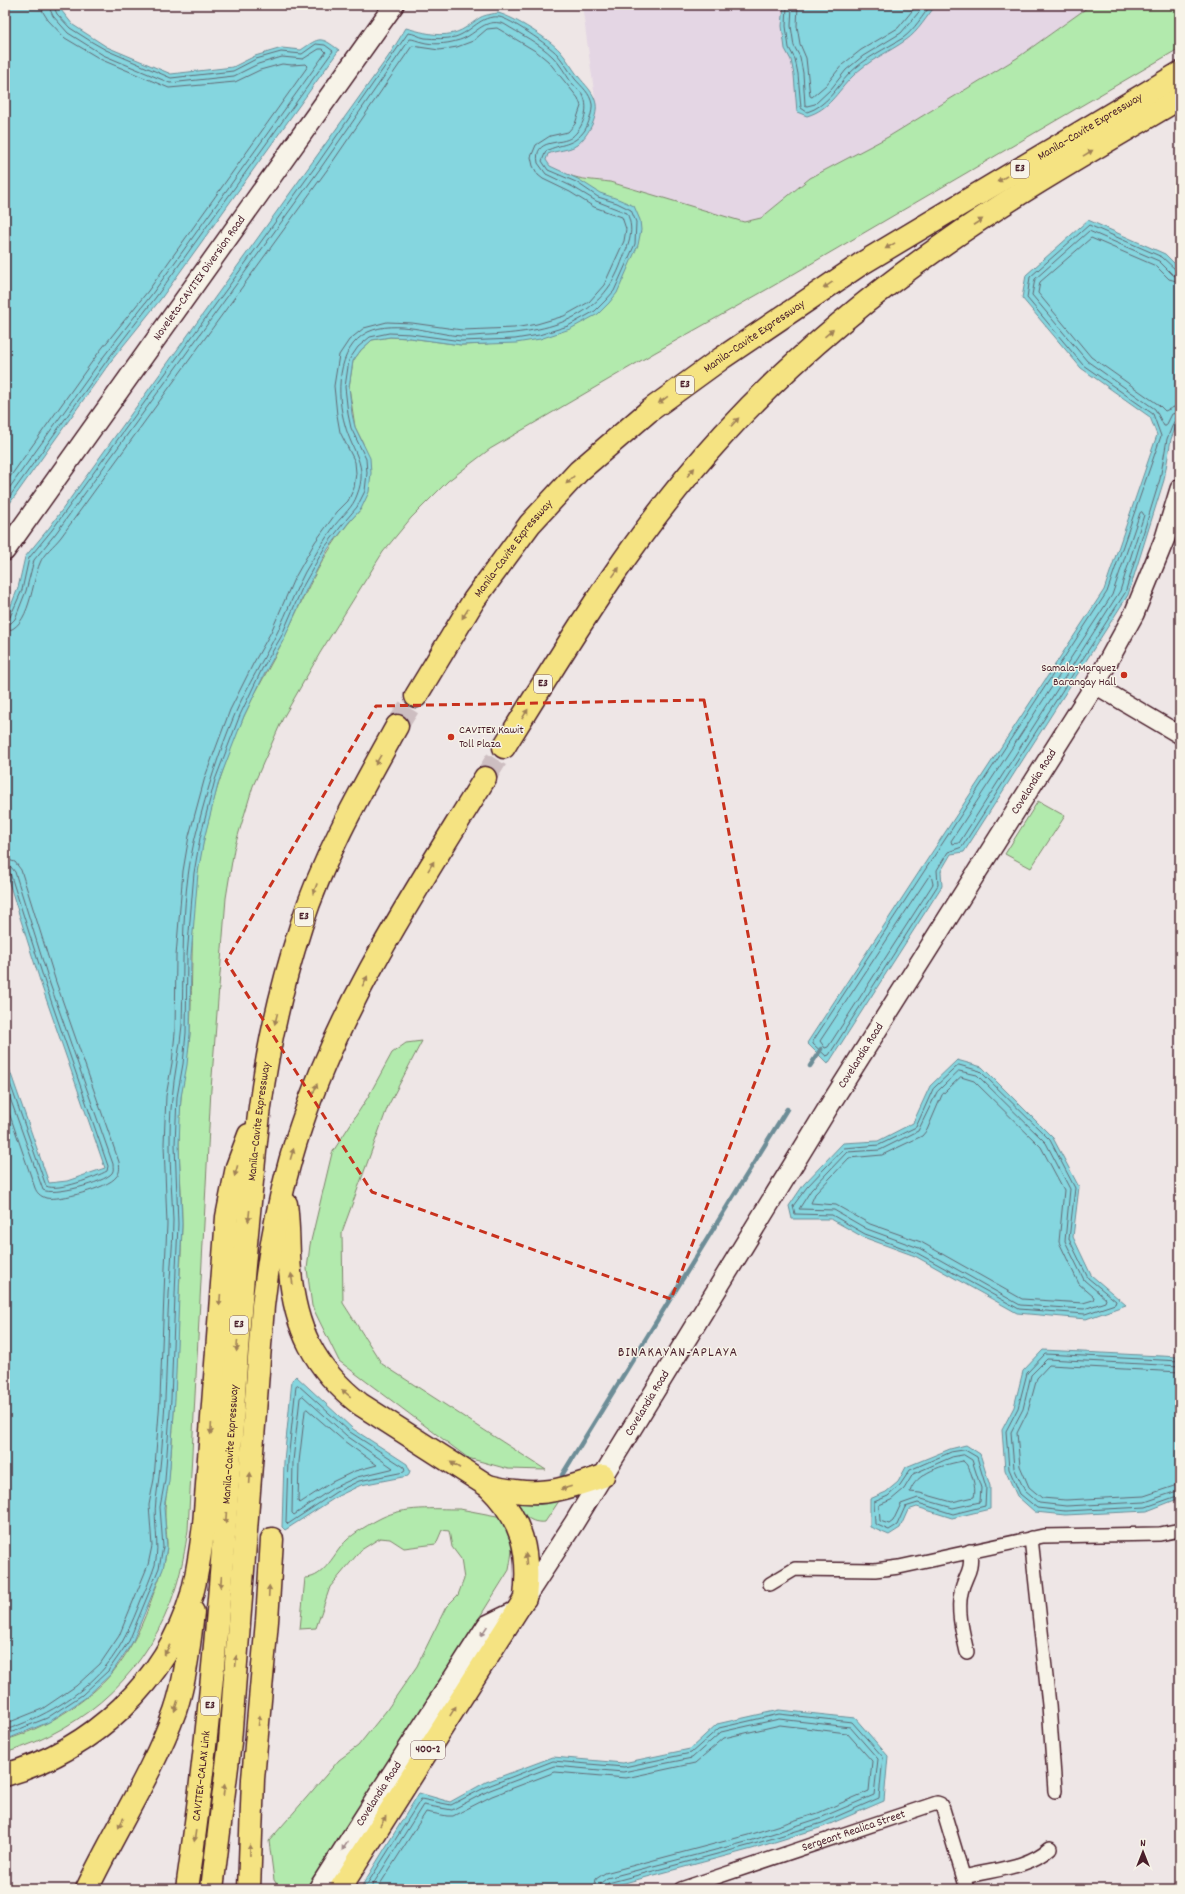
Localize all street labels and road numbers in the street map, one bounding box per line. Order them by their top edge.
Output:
street label: Manila–Cavite Expressway [1034,88,1147,165]
road number: E3 [1011,160,1029,178]
street label: Noveleta-CAVITEX Diversion Road [149,212,250,344]
street label: Manila–Cavite Expressway [700,295,809,377]
road number: E3 [676,376,694,394]
street label: Manila–Cavite Expressway [470,495,558,601]
road number: E3 [534,675,552,693]
street label: Covelandia Road [1007,746,1061,818]
road number: E3 [295,908,313,926]
street label: Covelandia Road [834,1020,888,1092]
street label: Manila–Cavite Expressway [244,1060,275,1182]
road number: E3 [230,1316,248,1334]
street label: Covelandia Road [621,1367,674,1439]
street label: Manila–Cavite Expressway [218,1383,243,1505]
road number: E3 [201,1697,219,1715]
street label: CAVITEX–CALAX Link [188,1730,215,1822]
road number: 400-2 [411,1741,445,1759]
street label: Covelandia Road [352,1758,406,1830]
street label: Sergeant Realica Street [800,1806,908,1856]

